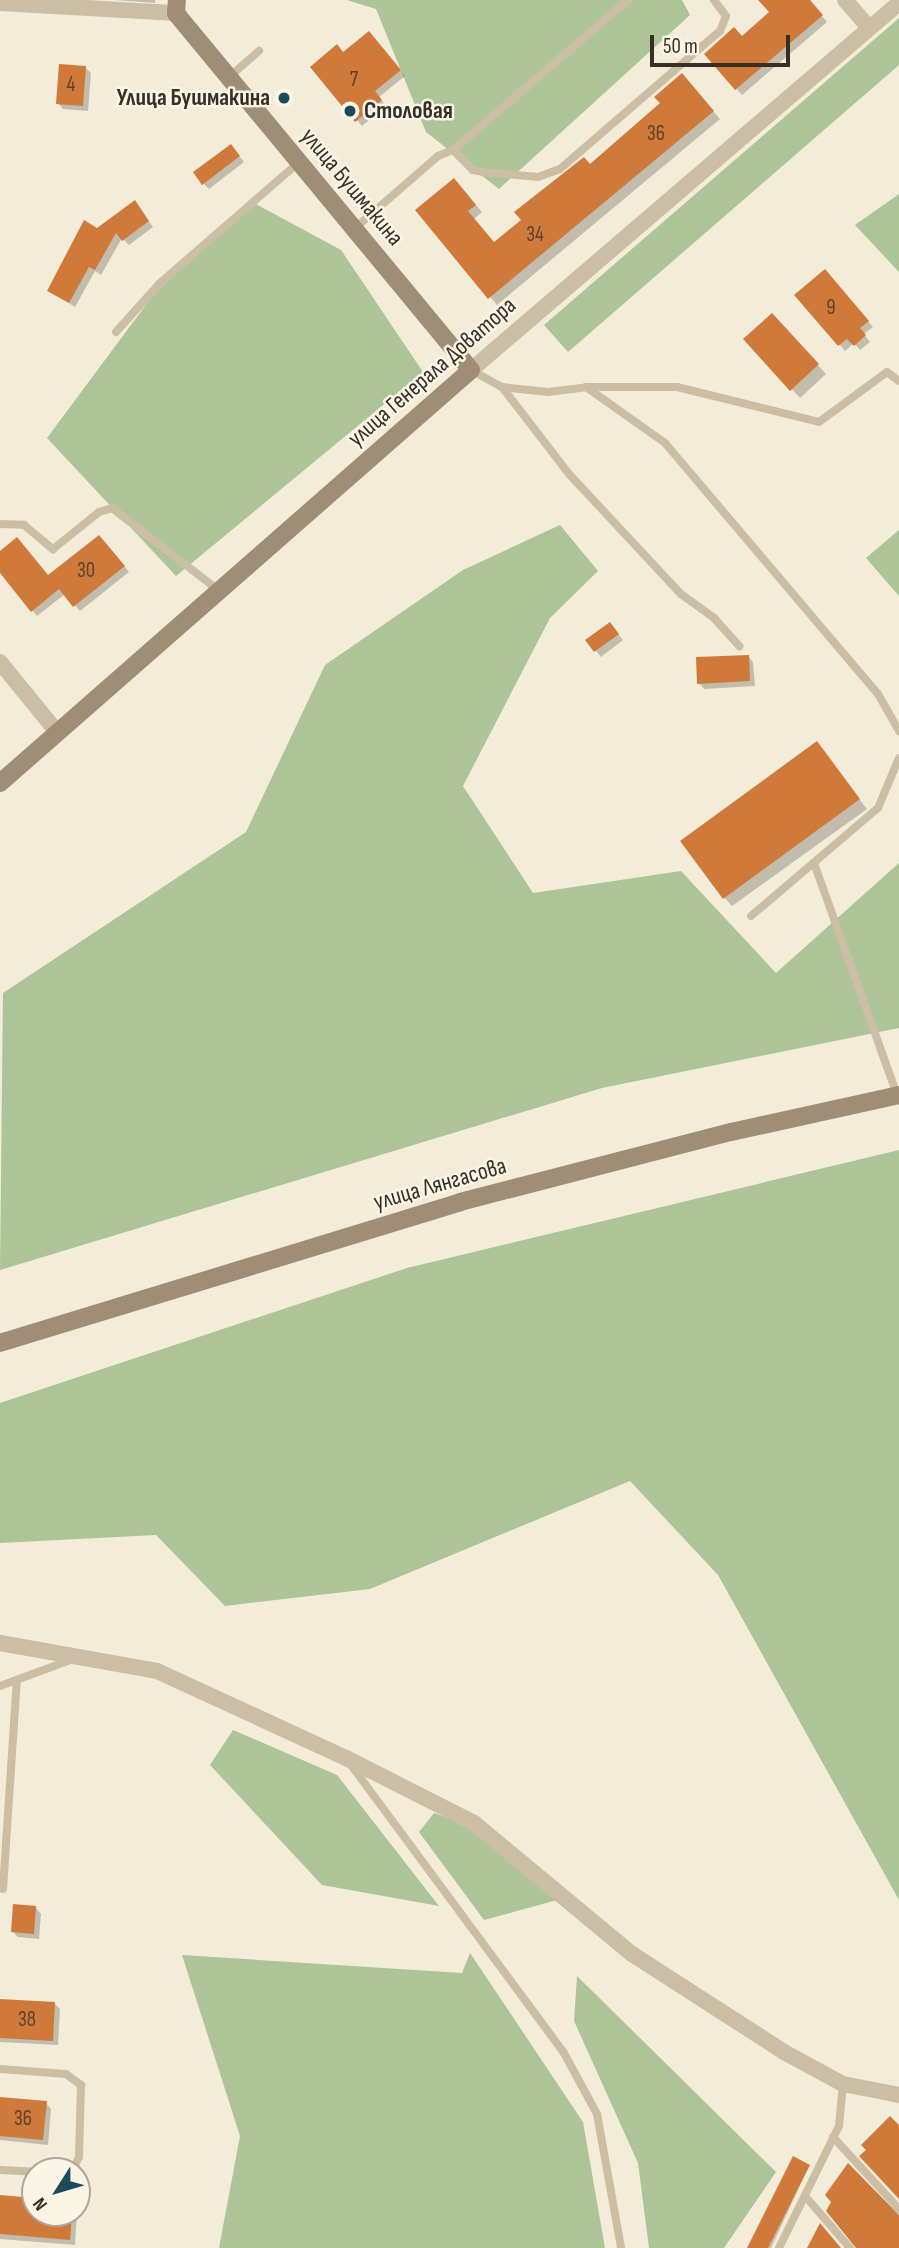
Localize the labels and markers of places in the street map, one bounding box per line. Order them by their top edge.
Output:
place label: Улица Бушмакина [117,84,270,112]
marker: Улица Бушмакина [276,90,292,106]
place label: Столовая [364,97,453,125]
marker: Столовая [342,103,358,119]

